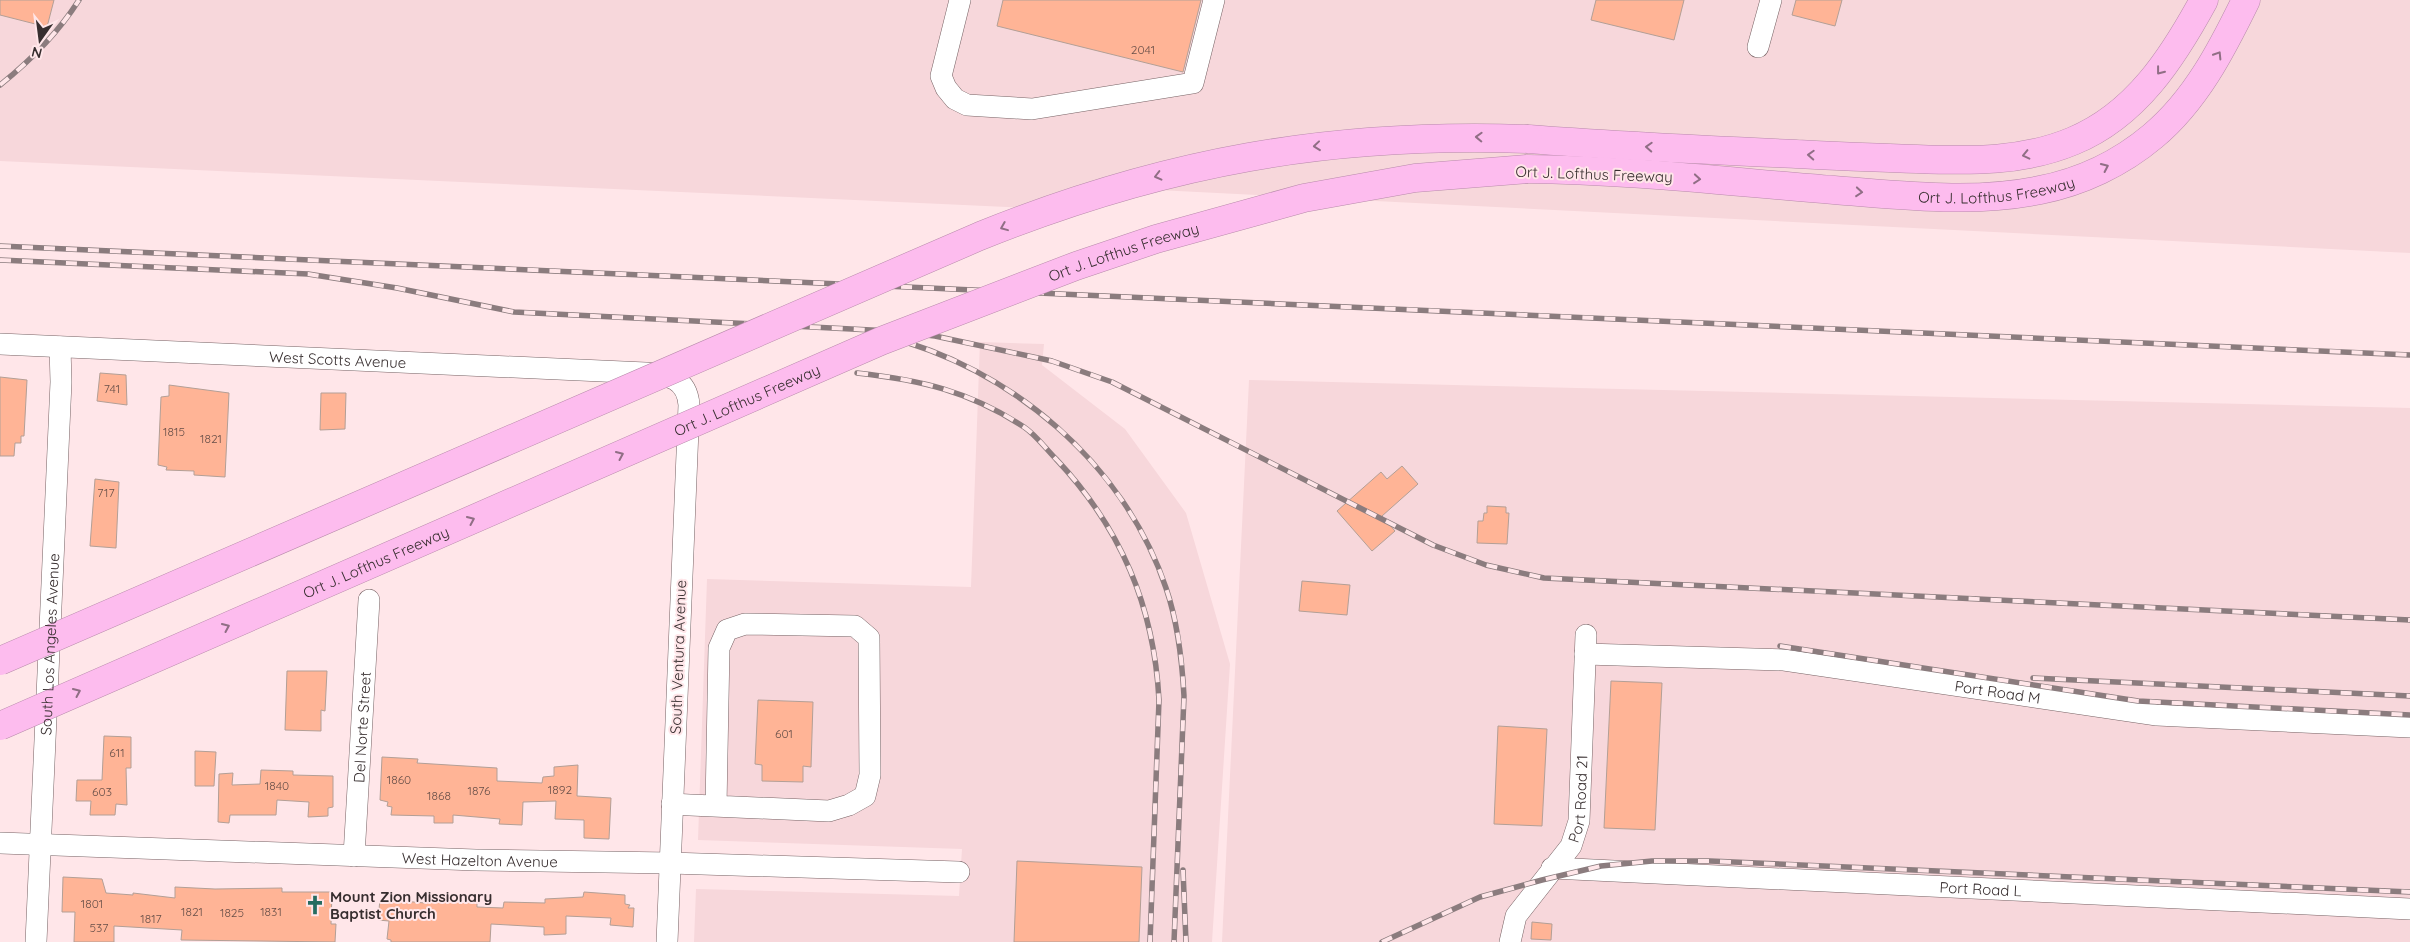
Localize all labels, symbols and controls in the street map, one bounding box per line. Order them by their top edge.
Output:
north arrow [15,15,65,65]
house number: 2041 [1131,42,1155,57]
text: N [30,43,44,63]
one-way arrow [2212,51,2222,60]
one-way arrow [2157,65,2166,75]
one-way arrow [1475,132,1483,143]
one-way arrow [1313,140,1321,151]
one-way arrow [1645,141,1653,152]
one-way arrow [1807,149,1815,160]
one-way arrow [2021,149,2030,160]
street label: Ort J. Lofthus Freeway [1515,162,1673,186]
one-way arrow [2100,163,2109,174]
one-way arrow [1153,170,1162,181]
street label: Ort J. Lofthus Freeway [1918,172,2077,207]
one-way arrow [1694,173,1702,184]
one-way arrow [1856,186,1864,197]
street label: Ort J. Lofthus Freeway [1045,218,1201,285]
one-way arrow [1000,221,1009,231]
street label: West Scotts Avenue [269,347,407,372]
street label: Ort J. Lofthus Freeway [671,359,823,440]
house number: 741 [104,381,120,396]
house number: 1815 [163,424,185,439]
house number: 1821 [200,431,222,446]
one-way arrow [615,451,624,462]
house number: 717 [97,485,115,500]
one-way arrow [466,516,475,527]
street label: Ort J. Lofthus Freeway [300,522,452,602]
street label: South Los Angeles Avenue [36,553,63,736]
street label: South Ventura Avenue [666,580,690,734]
one-way arrow [221,623,230,634]
street label: Del Norte Street [349,671,374,783]
street label: Port Road M [1953,676,2042,707]
one-way arrow [72,688,81,699]
house number: 601 [775,726,793,741]
house number: 611 [109,745,125,760]
street label: Port Road 21 [1563,755,1591,845]
house number: 1860 [387,772,411,787]
house number: 1840 [265,778,289,793]
house number: 1892 [548,782,572,797]
house number: 1876 [468,783,491,798]
house number: 603 [92,784,112,799]
house number: 1868 [427,788,451,803]
street label: West Hazelton Avenue [401,848,558,871]
street label: Port Road L [1939,877,2022,900]
place label: Mount Zion Missionary Baptist Church [330,887,492,923]
church icon: Mount Zion Missionary Baptist Church [304,894,326,916]
house number: 1801 [81,896,103,911]
house number: 1821 [181,904,203,919]
house number: 1831 [260,904,282,919]
house number: 1825 [220,905,244,920]
house number: 1817 [140,911,162,926]
house number: 537 [90,920,108,935]

